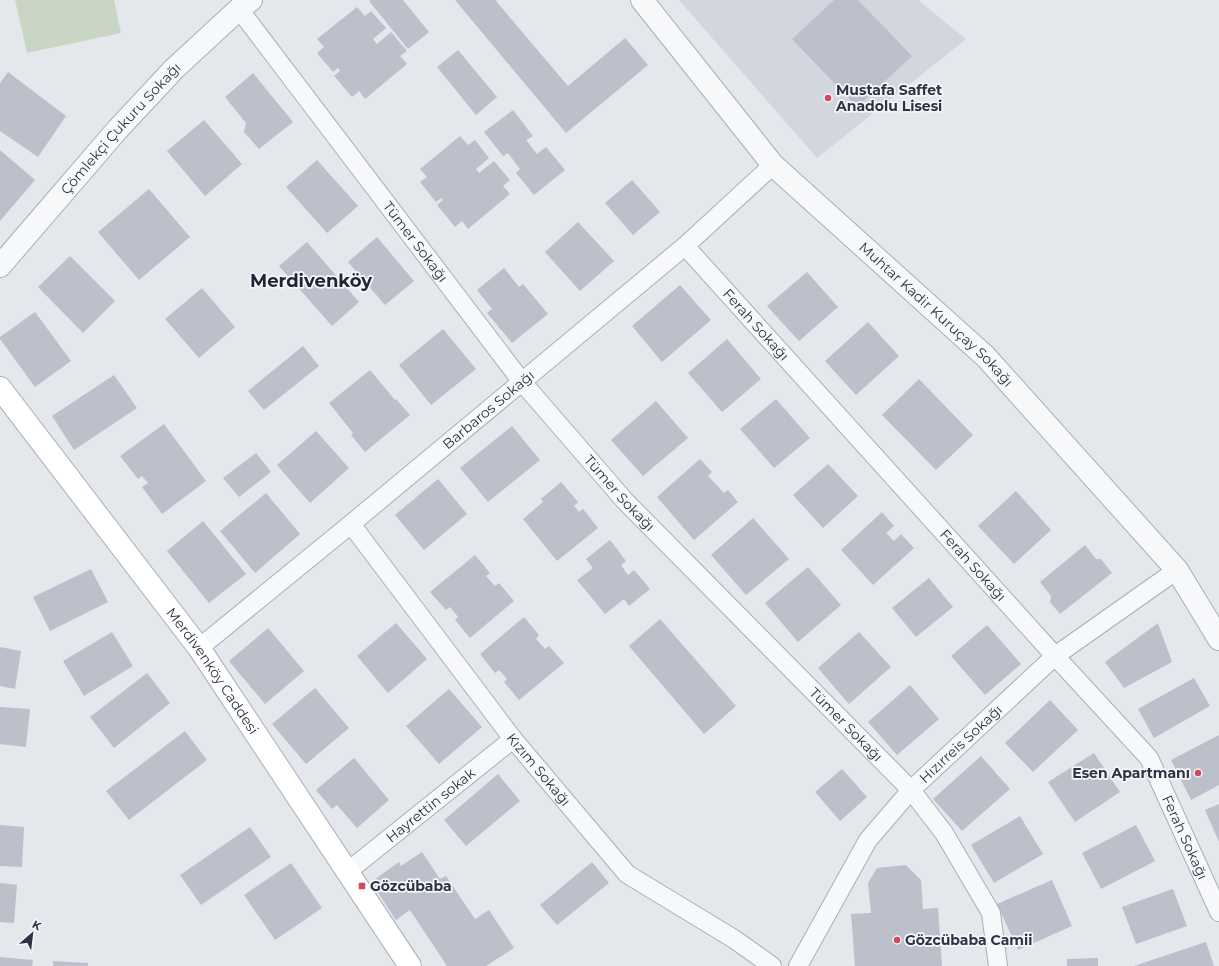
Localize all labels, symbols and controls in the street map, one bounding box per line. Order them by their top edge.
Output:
street label: Çömlekçi Çukuru Sokağı [57,58,184,198]
place label: Mustafa Saffet Anadolu Lisesi [835,81,942,115]
marker: Mustafa Saffet Anadolu Lisesi [823,93,833,103]
street label: Tümer Sokağı [379,197,452,286]
street label: Muhtar Kadir Kuruçay Sokağı [855,238,1017,390]
district label: Merdivenköy [250,270,372,292]
street label: Ferah Sokağı [719,285,793,364]
street label: Barbaros Sokağı [439,366,538,453]
street label: Tümer Sokağı [580,451,659,535]
street label: Ferah Sokağı [936,525,1010,605]
street label: Merdivenköy Caddesi [162,604,263,738]
street label: Tümer Sokağı [806,684,887,765]
street label: Hızırreis Sokağı [915,701,1006,787]
street label: Kızım Sokağı [503,729,575,810]
street label: Hayrettin sokak [382,763,479,846]
place label: Esen Apartmanı [1072,764,1190,782]
marker: Esen Apartmanı [1193,768,1203,778]
street label: Ferah Sokağı [1158,792,1212,882]
place label: Gözcübaba [370,877,452,895]
marker: Gözcübaba [357,881,367,891]
north arrow [12,914,52,954]
text: K [30,917,44,934]
place label: Gözcübaba Camii [905,931,1032,949]
marker: Gözcübaba Camii [892,935,902,945]

